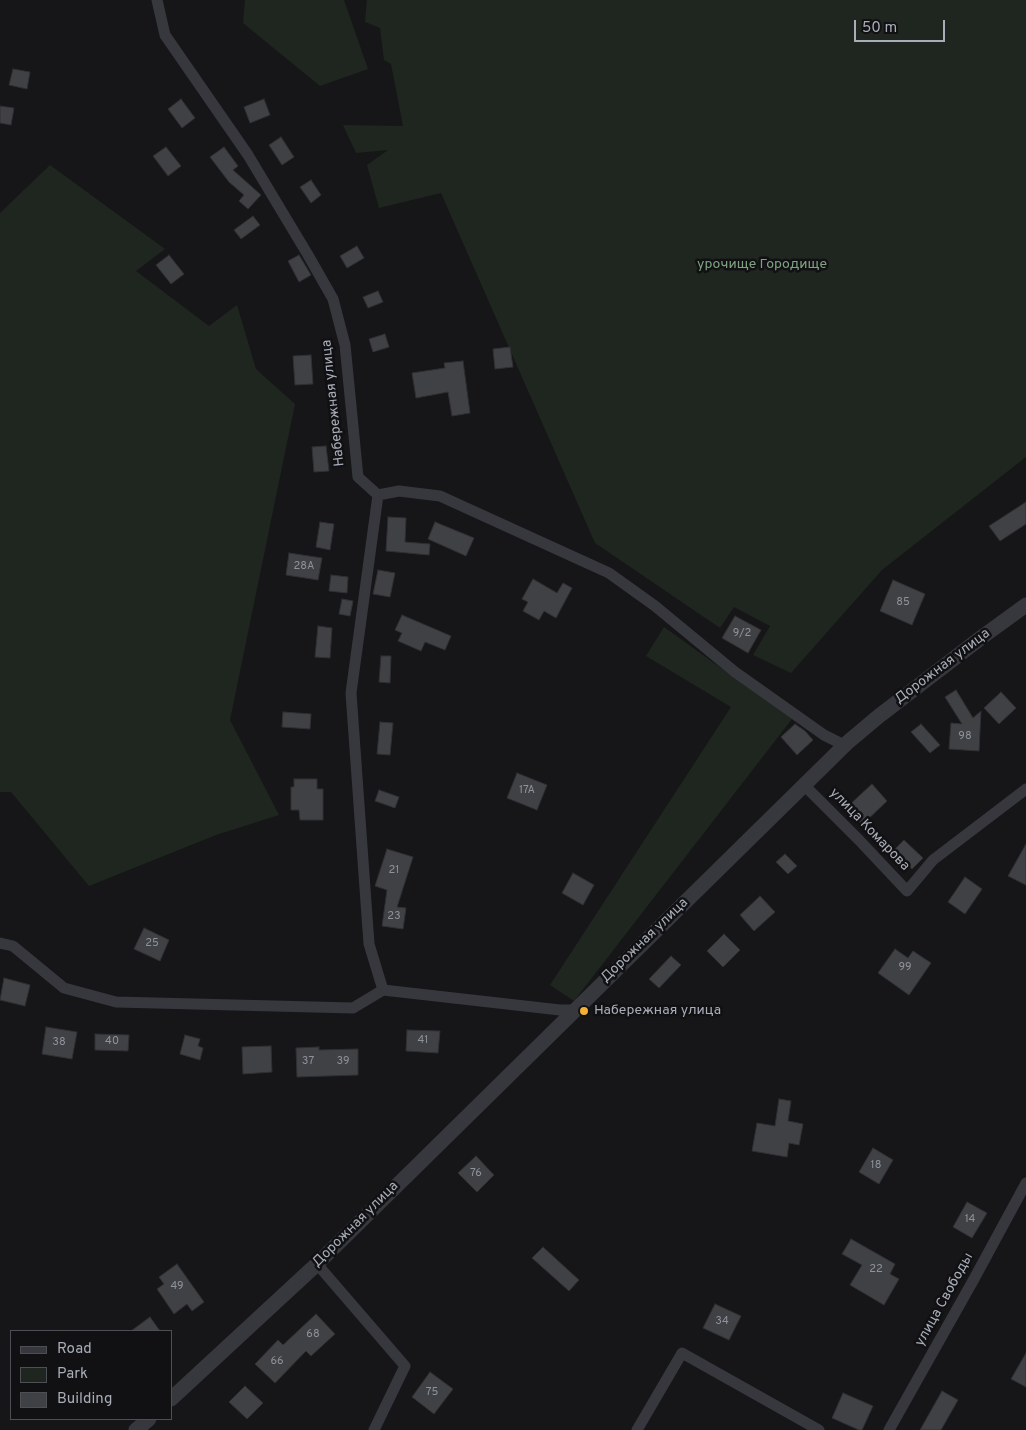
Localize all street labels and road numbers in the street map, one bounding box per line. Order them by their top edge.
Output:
street label: Набережная улица [319,339,349,467]
street label: Дорожная улица [892,626,994,708]
street label: улица Комарова [825,785,913,875]
street label: Дорожная улица [598,895,692,987]
street label: Дорожная улица [309,1178,403,1272]
street label: улица Свободы [912,1250,978,1350]

